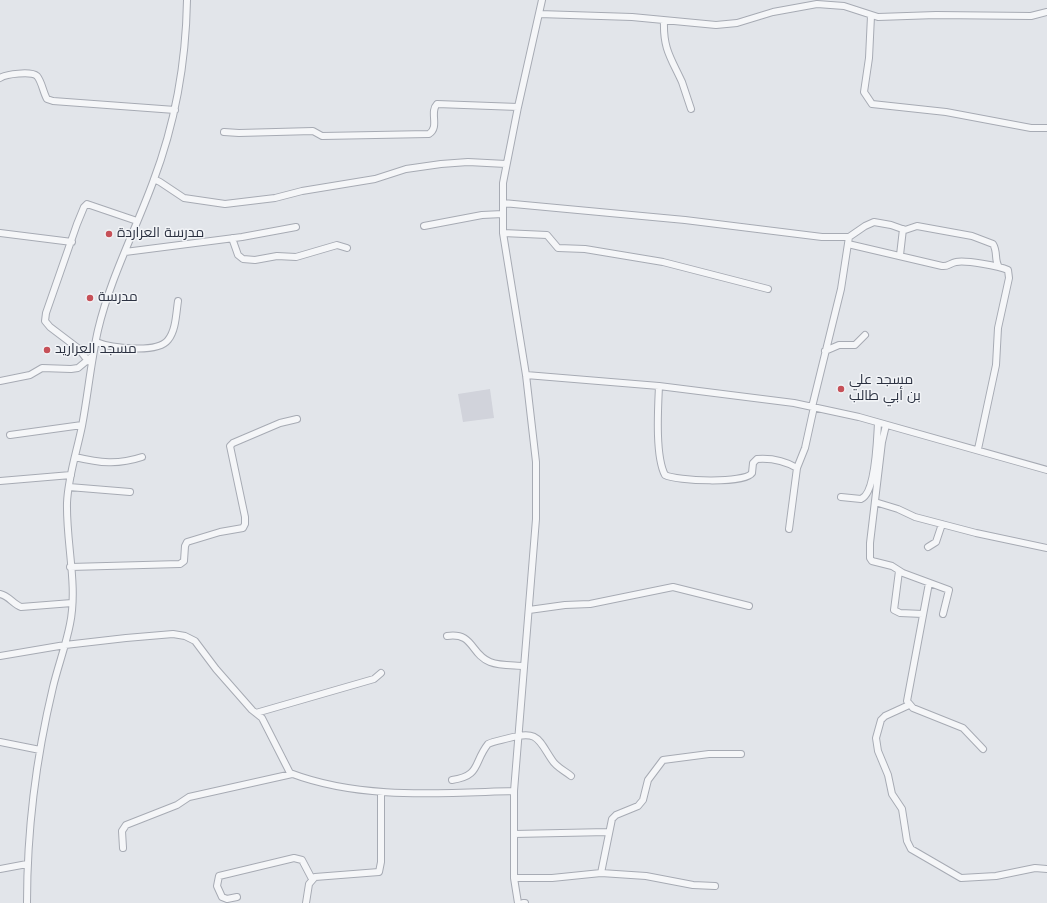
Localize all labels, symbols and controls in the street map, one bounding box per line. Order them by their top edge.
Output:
place label: مدرسة العراردة [117,226,204,242]
marker: مدرسة العراردة [104,229,114,239]
place label: مدرسة [98,290,138,306]
marker: مدرسة [85,293,95,303]
place label: مسجد العراريد [55,342,137,358]
marker: مسجد العراريد [42,345,52,355]
place label: مسجد علي بن أبي طالب [849,373,921,406]
marker: مسجد علي بن أبي طالب [836,384,846,394]

